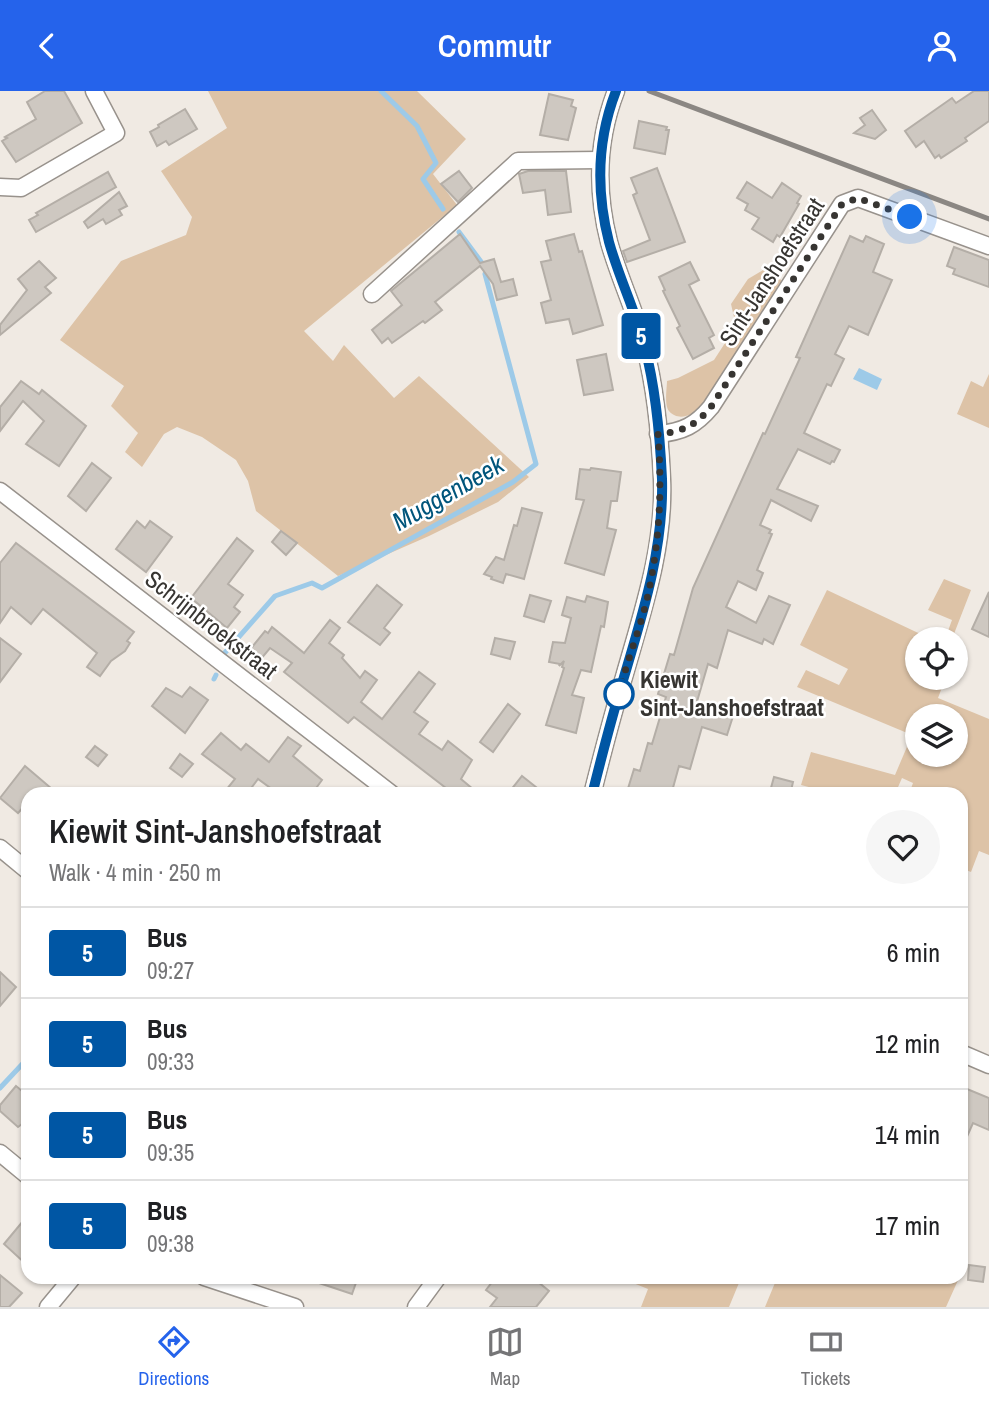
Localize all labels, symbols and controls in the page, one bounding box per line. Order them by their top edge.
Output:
text: Commutr [438,24,551,67]
icon: back [28,27,66,65]
icon: person [923,27,961,65]
street label: Sint-Janshoefstraat [711,191,831,352]
your location [892,199,927,234]
line badge: 5 [618,313,664,359]
text: 5 [636,320,646,352]
water label: Muggenbeek [386,446,511,539]
street label: Schrijnbroekstraat [139,562,285,686]
map controls [905,627,968,767]
button: locate [905,627,968,690]
place label: Kiewit Sint-Janshoefstraat [640,663,824,723]
marker: Kiewit Sint-Janshoefstraat [604,679,634,709]
button: layers [905,704,968,767]
text: Kiewit Sint-Janshoefstraat [49,809,381,853]
button: heart [866,810,940,884]
text: Walk · 4 min · 250 m [49,857,221,888]
text: Bus [147,920,187,955]
text: 6 min [887,935,940,970]
text: 5 [82,937,93,969]
text: 09:27 [147,955,194,986]
text: Bus [147,1011,187,1046]
text: 12 min [875,1026,940,1061]
text: 5 [82,1028,93,1060]
text: 09:33 [147,1046,194,1077]
text: Bus [147,1102,187,1137]
text: 14 min [875,1117,940,1152]
text: 5 [82,1119,93,1151]
text: 09:35 [147,1137,194,1168]
text: Bus [147,1193,187,1228]
text: 17 min [875,1208,940,1243]
text: 5 [82,1210,93,1242]
text: 09:38 [147,1228,194,1259]
tab: Directions [138,1323,209,1391]
tab: Map [486,1323,524,1391]
tab: Tickets [801,1323,851,1391]

